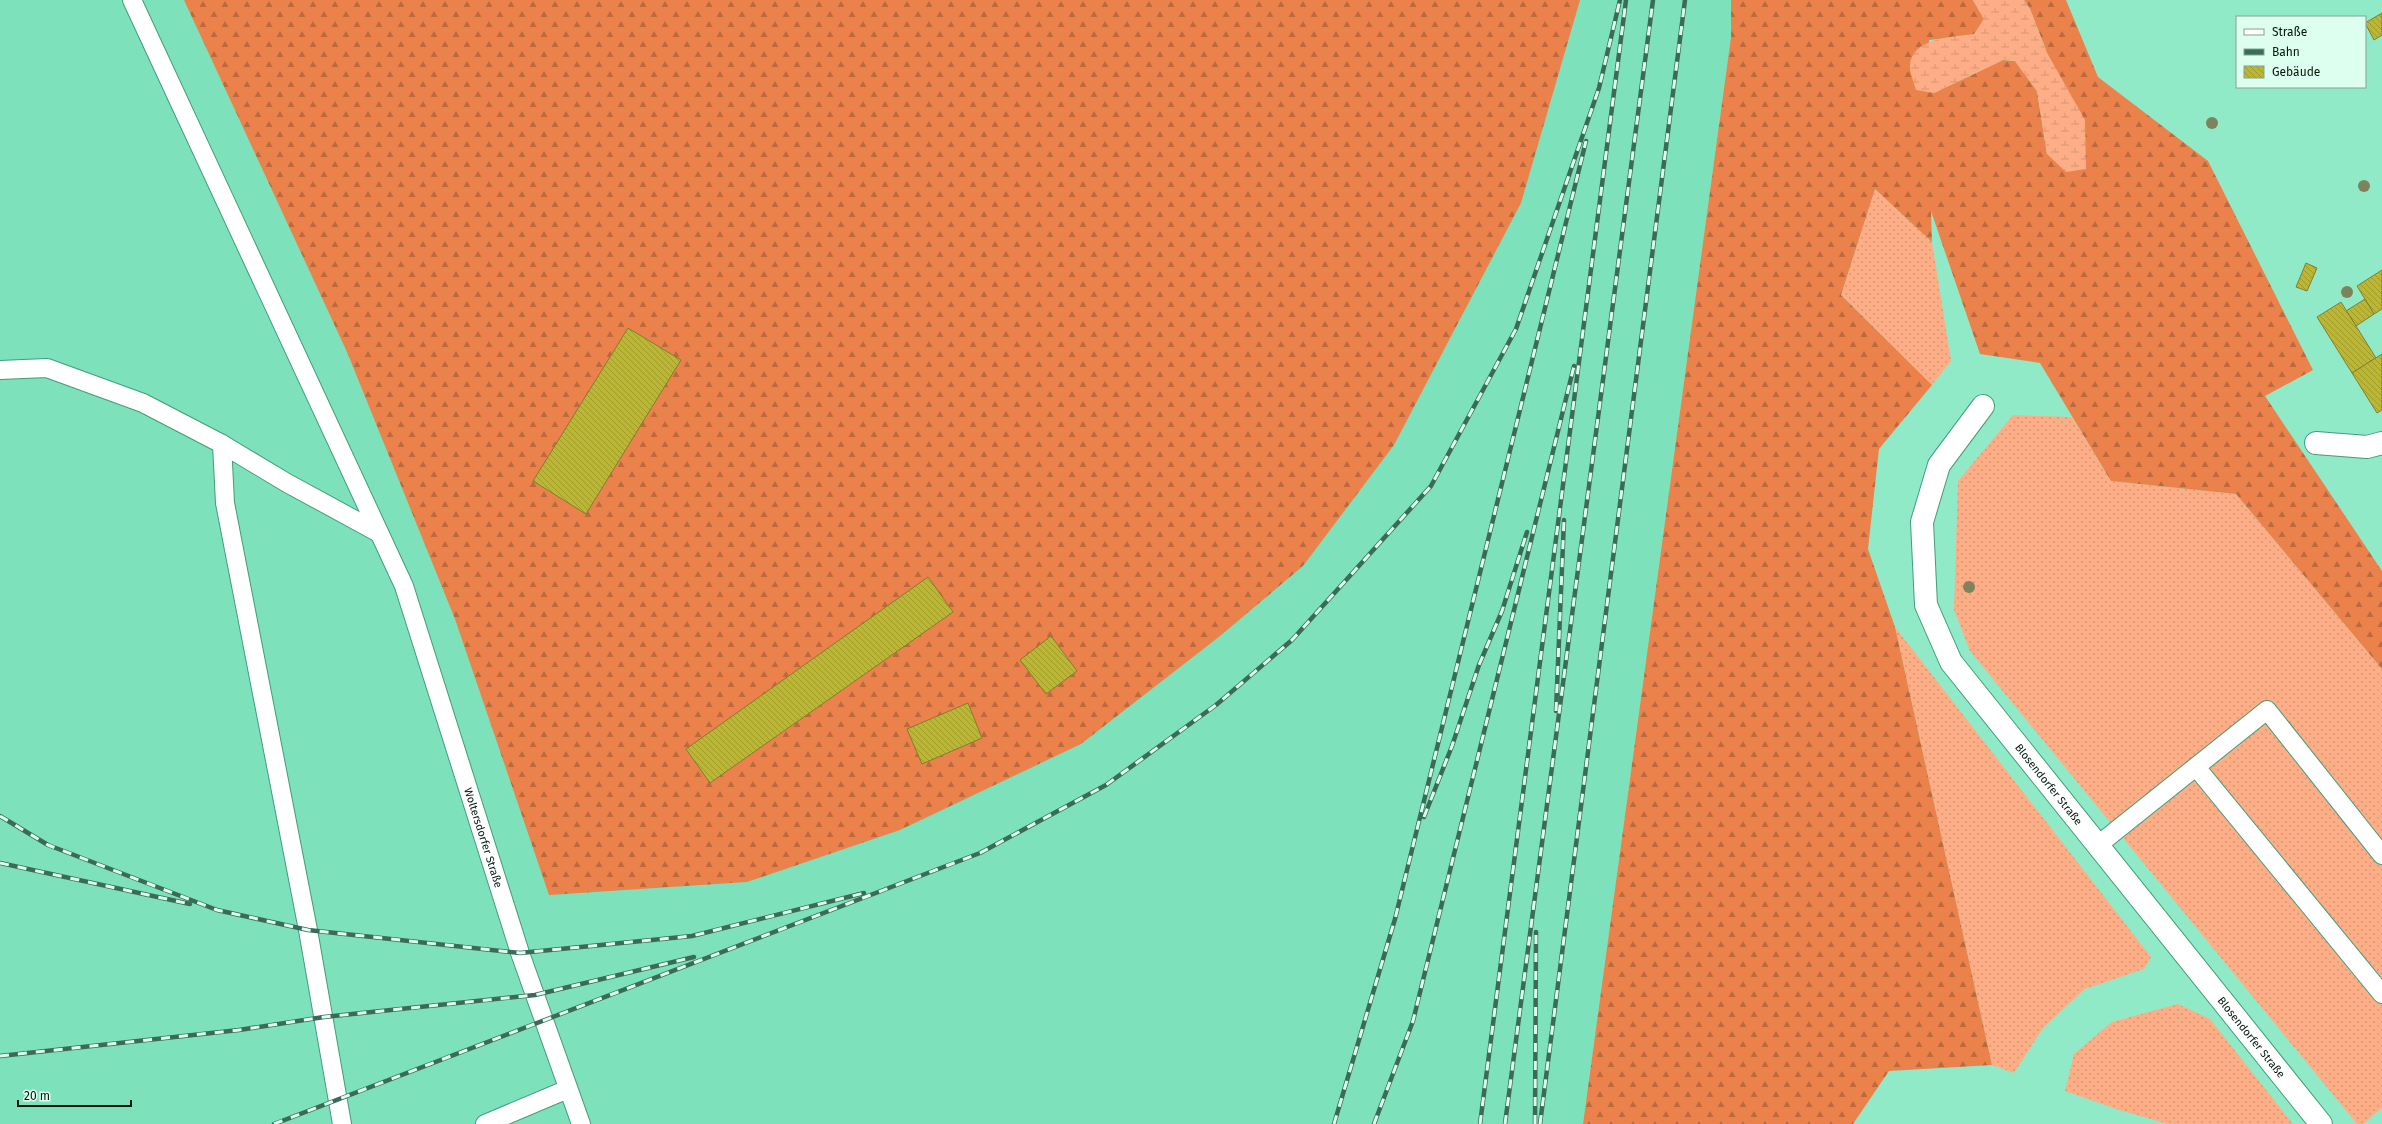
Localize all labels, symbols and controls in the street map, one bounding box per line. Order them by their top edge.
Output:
legend [2236,16,2366,88]
text: Straße [2272,25,2307,39]
text: Bahn [2272,45,2300,59]
text: Gebäude [2272,65,2320,79]
street label: Blosendorfer Straße [2012,741,2085,828]
street label: Woltersdorfer Straße [461,786,505,889]
street label: Blosendorfer Straße [2215,994,2287,1081]
scale bar [18,1082,131,1108]
text: 20 m [24,1089,50,1103]

